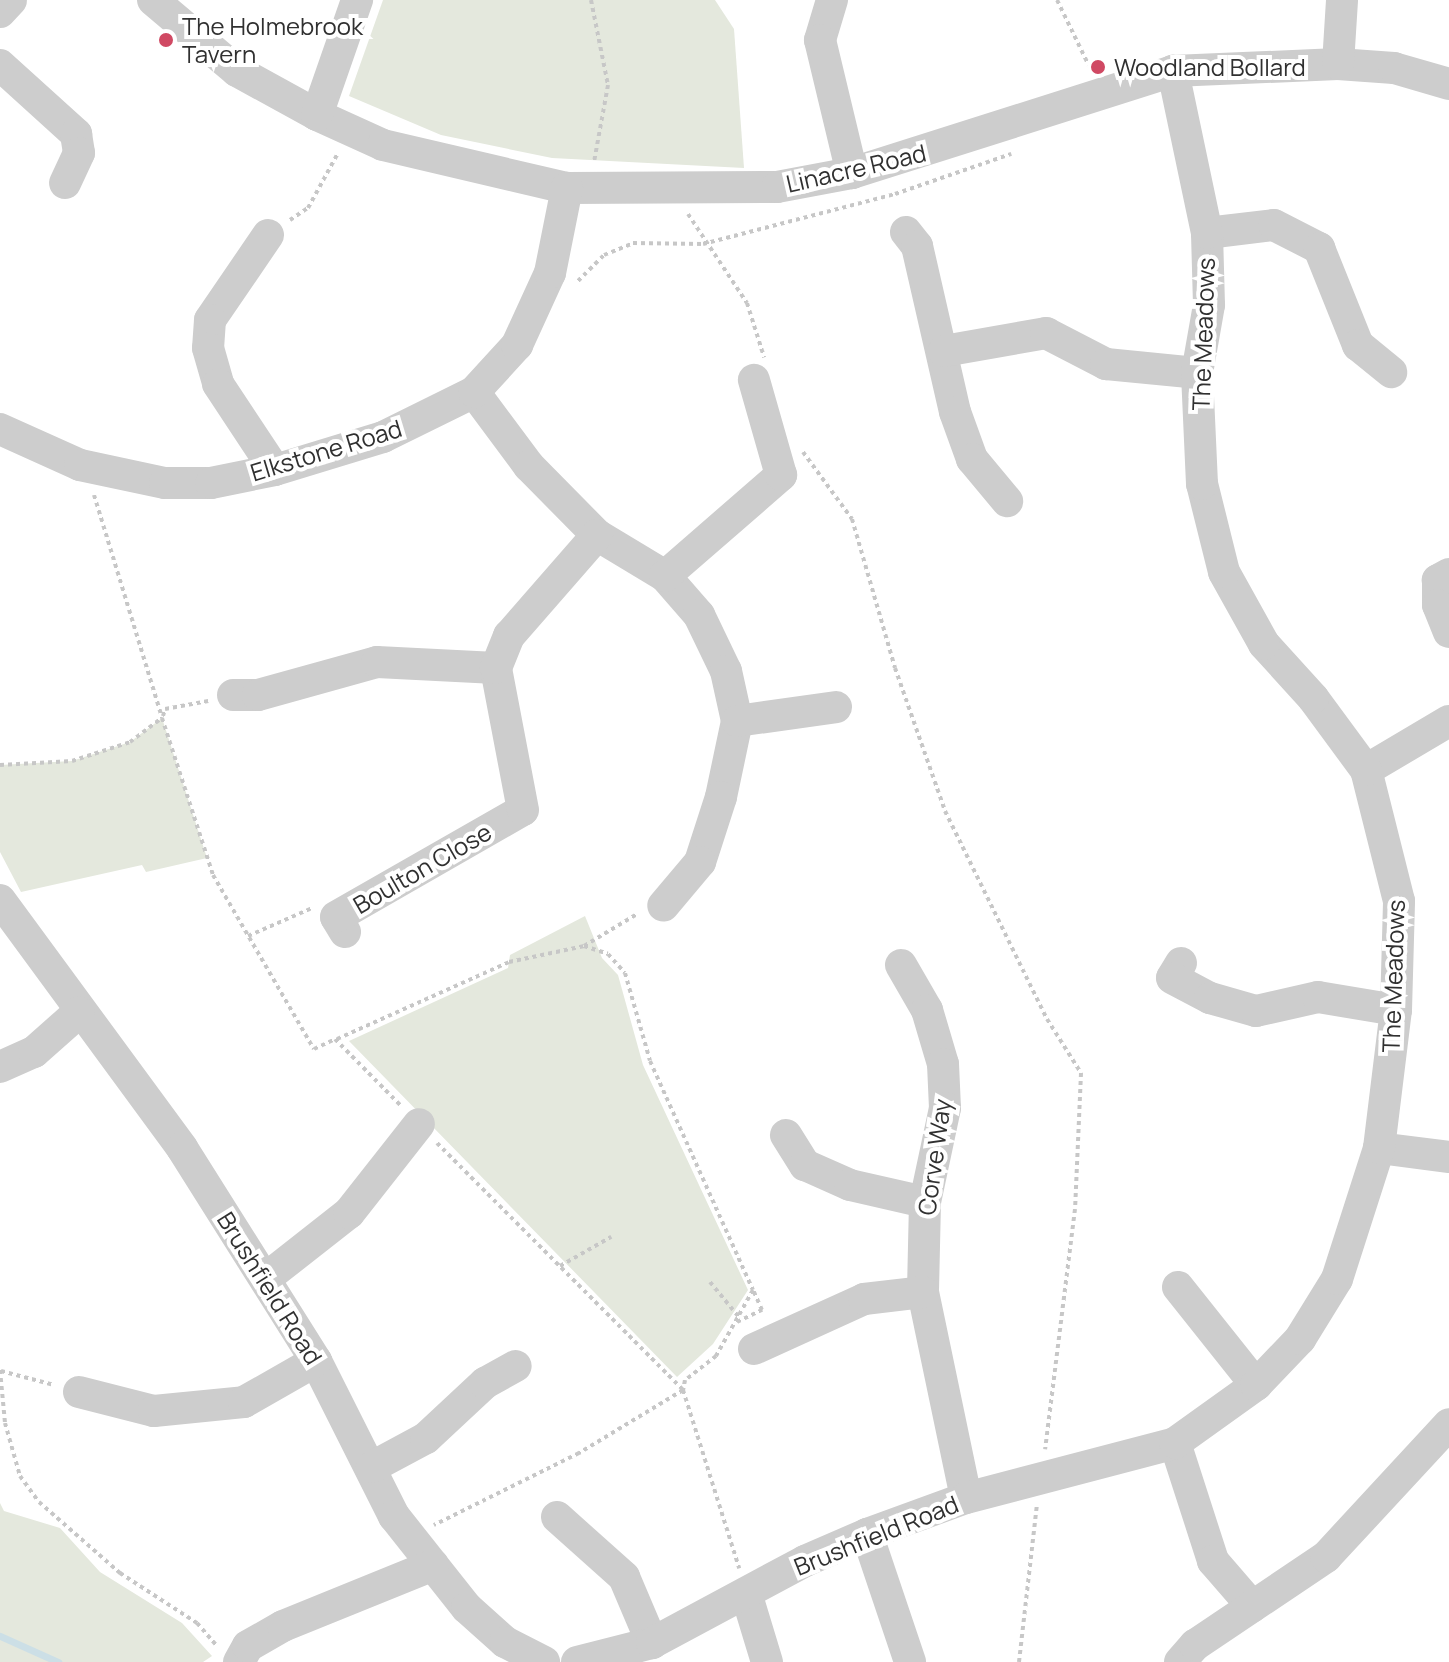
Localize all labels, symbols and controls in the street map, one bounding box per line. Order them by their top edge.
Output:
place label: The Holmebrook Tavern [182,12,363,68]
marker: The Holmebrook Tavern [157,31,175,49]
place label: Woodland Bollard [1114,53,1306,81]
marker: Woodland Bollard [1089,58,1107,76]
street label: Linacre Road [783,138,929,198]
street label: The Meadows [1186,257,1220,411]
street label: Elkstone Road [247,413,405,487]
street label: Boulton Close [348,817,496,919]
street label: The Meadows [1376,899,1410,1053]
street label: Corve Way [912,1097,956,1217]
street label: Brushfield Road [212,1206,328,1370]
street label: Brushfield Road [790,1489,962,1581]

